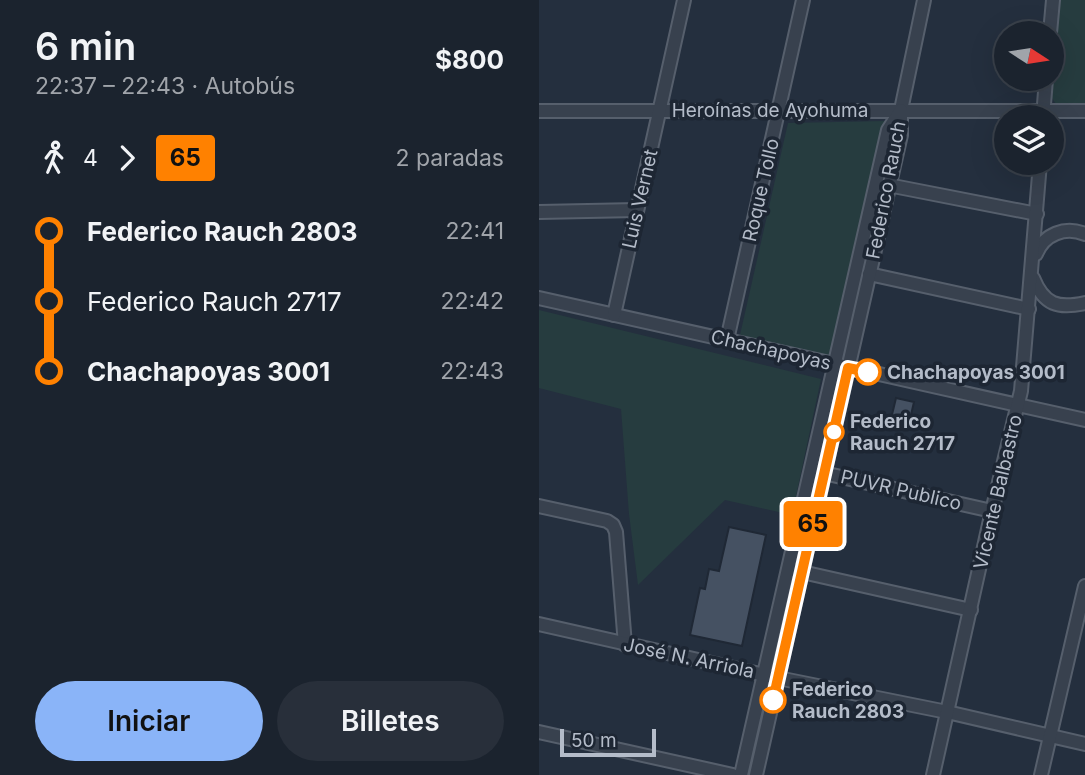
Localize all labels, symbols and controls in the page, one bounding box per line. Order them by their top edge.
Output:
north arrow [994,21,1064,91]
map controls [994,21,1064,175]
text: 6 min [35,23,136,69]
text: $800 [435,44,504,75]
text: 22:37 – 22:43 · Autobús [35,72,295,100]
street label: Heroínas de Ayohuma [672,99,868,122]
button: layers [994,105,1064,175]
street label: Federico Rauch [861,119,911,261]
street label: Roque Tollo [738,136,784,244]
icon: walk [35,139,73,177]
icon: forward [108,139,146,177]
text: 65 [170,143,201,172]
text: 4 [83,144,98,172]
text: 2 paradas [396,144,504,172]
street label: Luis Vernet [617,147,663,251]
text: Federico Rauch 2803 [87,216,358,247]
text: 22:41 [446,217,504,245]
text: Federico Rauch 2717 [87,286,342,317]
text: 22:42 [440,287,504,315]
street label: Chachapoyas [709,325,833,375]
text: Chachapoyas 3001 [87,356,330,387]
text: 22:43 [440,357,504,385]
marker: Chachapoyas 3001 [855,359,881,385]
place label: Chachapoyas 3001 [887,361,1065,384]
place label: Federico Rauch 2717 [850,410,955,455]
street label: Vicente Balbastro [969,412,1027,572]
marker: Federico Rauch 2717 [824,422,844,442]
street label: PUVR Publico [838,465,964,515]
line badge: 65 [782,501,845,547]
text: 65 [798,509,828,538]
street label: José N. Arriola [622,633,756,683]
place label: Federico Rauch 2803 [792,678,904,723]
button: Iniciar [35,681,263,761]
button: Billetes [277,681,504,761]
marker: Federico Rauch 2803 [760,687,786,713]
scale bar [560,726,656,758]
text: 50 m [571,729,617,752]

